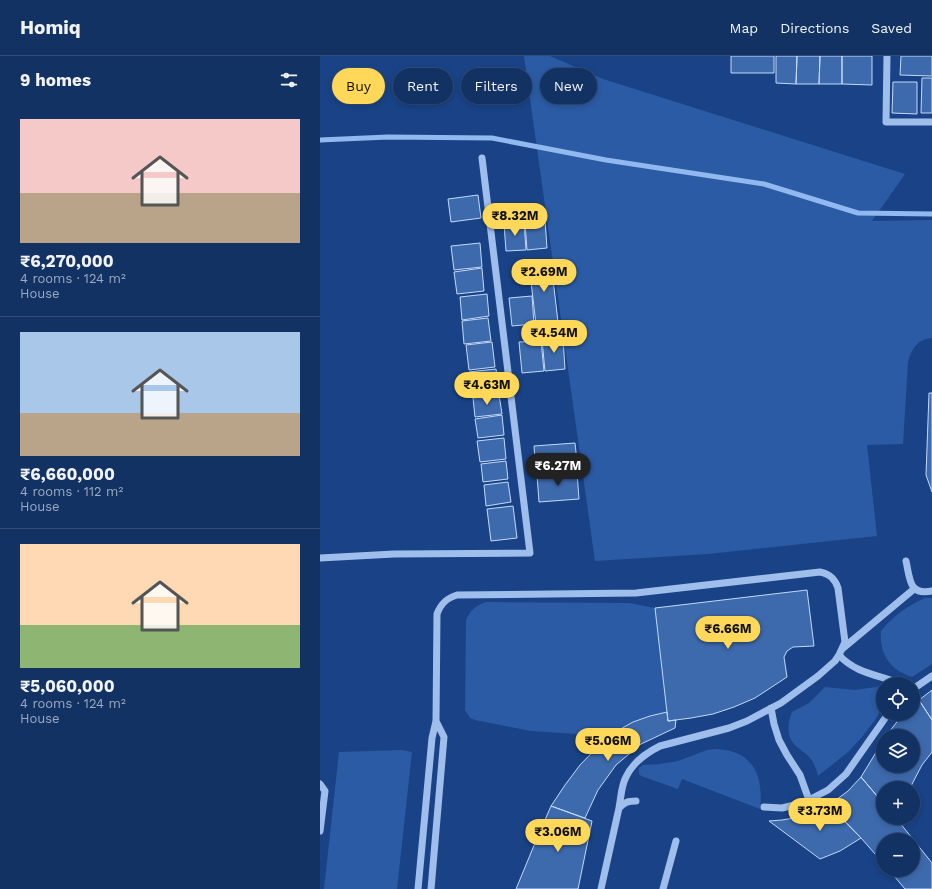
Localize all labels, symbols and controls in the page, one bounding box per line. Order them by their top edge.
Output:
text: Homiq [20,16,81,39]
text: Map [730,20,758,36]
text: Directions [780,20,849,36]
text: Saved [871,20,912,36]
chip: Buy [332,68,385,104]
chip: Rent [393,68,453,104]
chip: Filters [461,68,532,104]
chip: New [540,68,597,104]
icon: filters [278,69,300,91]
text: 9 homes [20,70,91,90]
icon: home [124,145,196,217]
pin: ₹8.32M [482,203,548,237]
text: ₹8.32M [491,208,539,223]
text: ₹6,270,000 [20,251,114,271]
pin: ₹2.69M [511,259,577,293]
text: ₹2.69M [520,264,568,279]
text: 4 rooms · 124 m² [20,271,126,286]
text: House [20,286,60,301]
pin: ₹4.54M [521,320,587,354]
text: ₹4.54M [530,325,578,340]
icon: home [124,358,196,430]
pin: ₹4.63M [454,372,520,406]
text: ₹4.63M [463,377,511,392]
pin: ₹6.27M [525,453,591,487]
text: ₹6.27M [535,458,581,473]
text: ₹6,660,000 [20,464,115,484]
text: 4 rooms · 112 m² [20,484,123,499]
text: House [20,499,60,514]
icon: home [124,570,196,642]
pin: ₹6.66M [695,616,761,650]
text: ₹6.66M [704,621,752,636]
text: ₹5,060,000 [20,676,115,696]
map controls [876,677,920,877]
button: locate [876,677,920,721]
text: 4 rooms · 124 m² [20,696,126,711]
text: House [20,711,60,726]
pin: ₹5.06M [575,728,641,762]
button: layers [876,729,920,773]
text: ₹5.06M [584,733,632,748]
button: + [876,781,920,825]
pin: ₹3.73M [787,798,853,832]
text: ₹3.73M [797,803,843,818]
pin: ₹3.06M [525,819,591,853]
text: ₹3.06M [534,824,582,839]
button: − [876,833,920,877]

